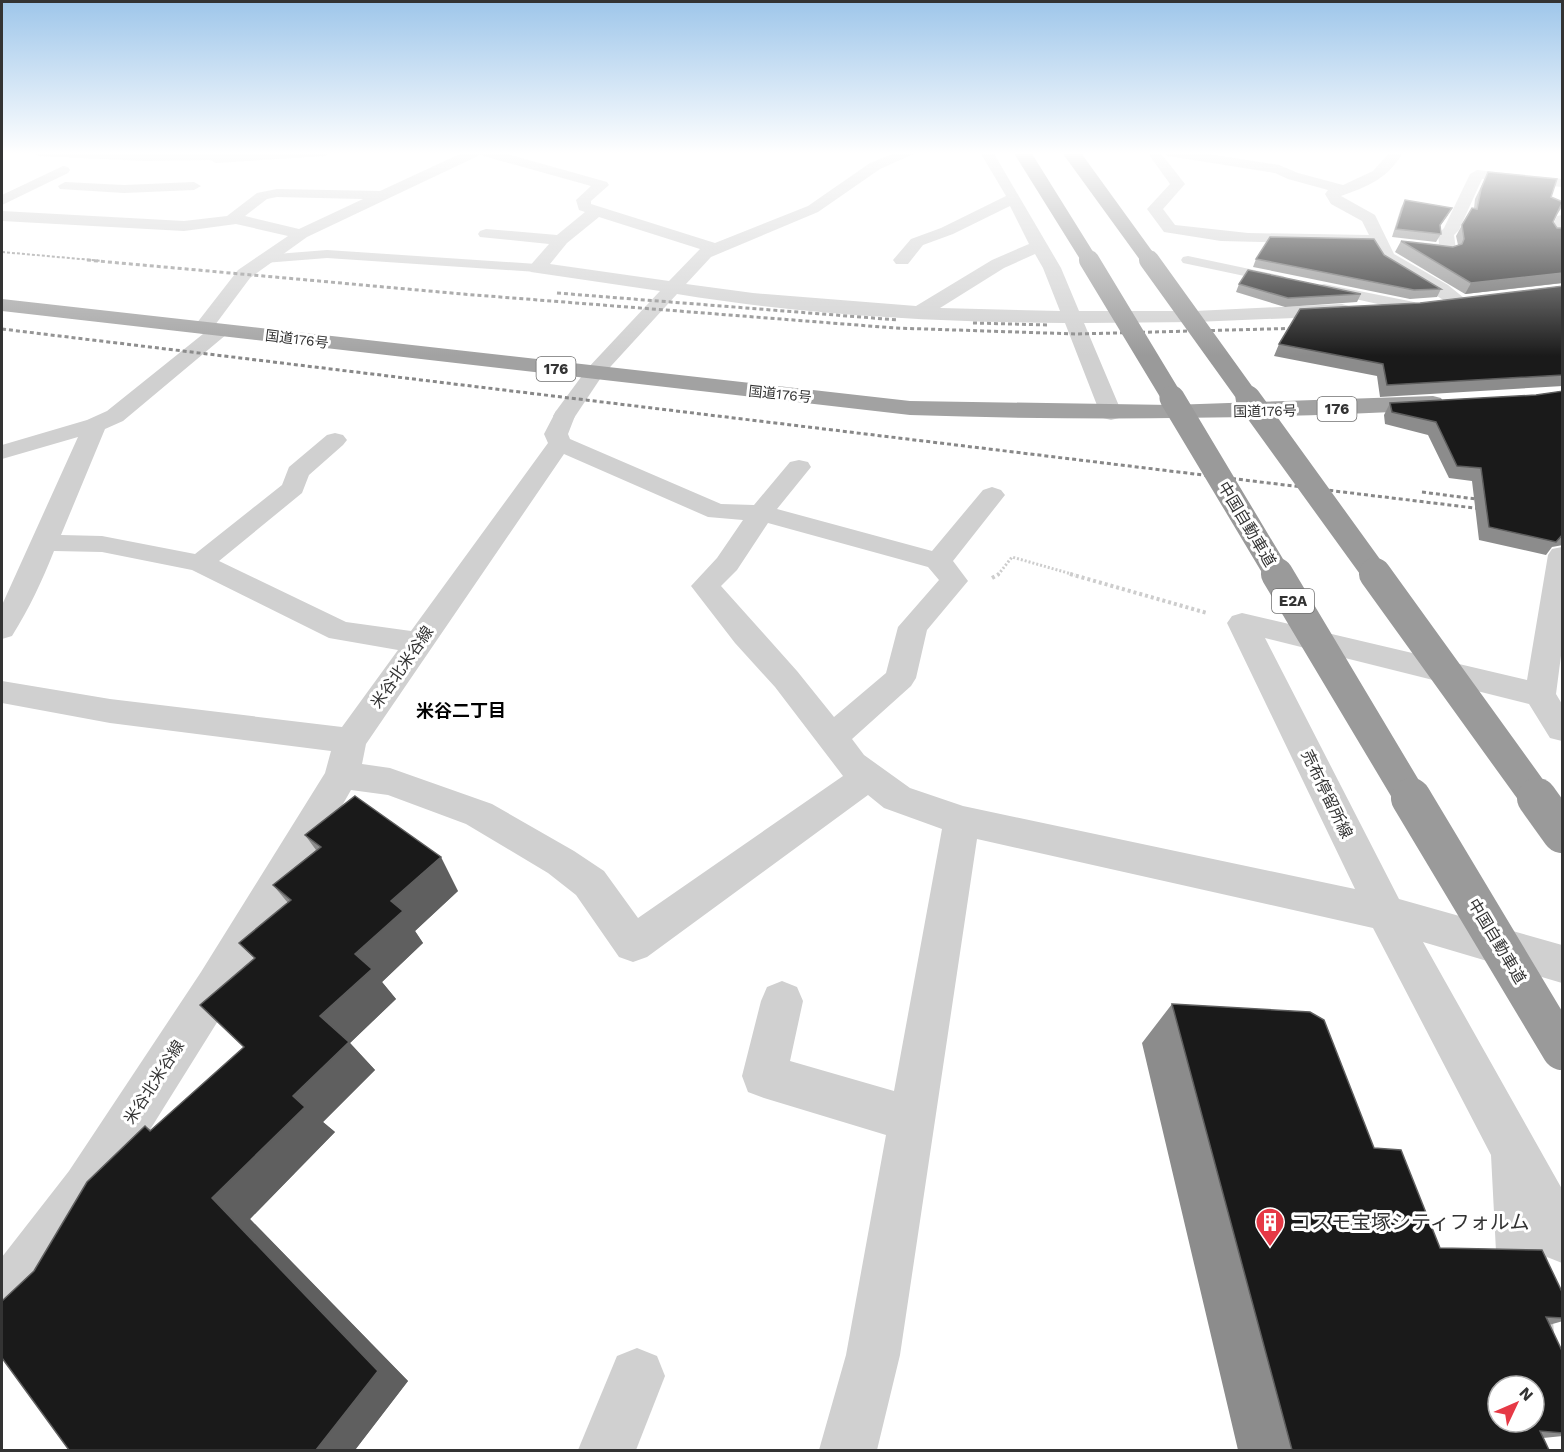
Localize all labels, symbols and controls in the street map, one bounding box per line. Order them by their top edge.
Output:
street label: 国道176号 [264,327,330,351]
road number: 176 [536,357,576,381]
street label: 国道176号 [748,383,812,405]
road number: 176 [1318,397,1356,421]
street label: 国道176号 [1233,402,1297,420]
street label: 中国自動車道 [1214,478,1280,570]
road number: E2A [1272,589,1314,613]
street label: 米谷北米谷線 [367,622,437,712]
district label: 米谷二丁目 [416,700,506,721]
street label: 売布停留所線 [1297,747,1357,841]
street label: 中国自動車道 [1464,895,1530,987]
street label: 米谷北米谷線 [120,1037,188,1127]
building icon: コスモ宝塚シティフォルム [1254,1206,1286,1248]
place label: コスモ宝塚シティフォルム [1291,1210,1529,1234]
north arrow [1486,1374,1546,1434]
text: N [1515,1383,1537,1405]

